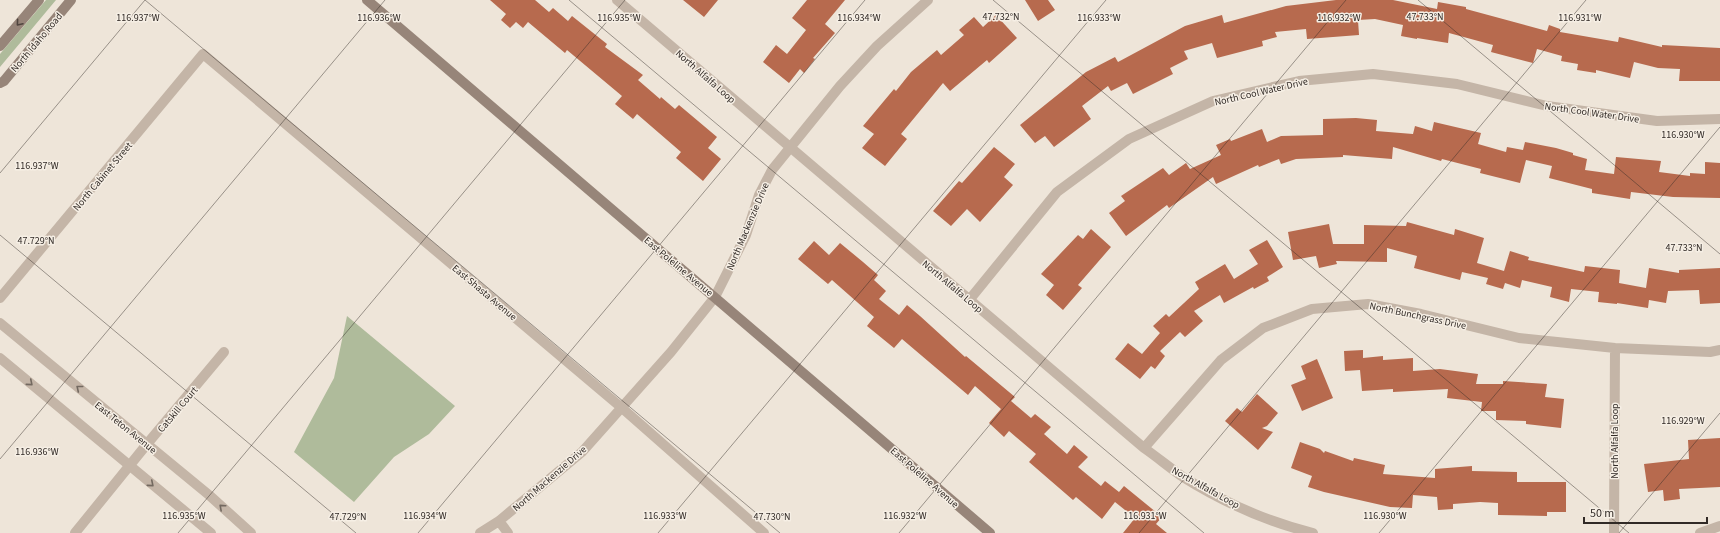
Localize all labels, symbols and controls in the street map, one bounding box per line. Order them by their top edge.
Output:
street label: North Idaho Road [8,10,66,75]
text: 47.732°N [982,10,1020,24]
text: 47.733°N [1406,10,1444,24]
text: 116.937°W [116,11,160,25]
text: 116.936°W [357,11,401,25]
text: 116.935°W [597,11,641,25]
text: 116.934°W [837,11,881,25]
text: 116.933°W [1077,11,1121,25]
text: 116.932°W [1317,11,1361,25]
text: 116.931°W [1558,11,1602,25]
one-way arrow [17,18,24,26]
street label: North Alfalfa Loop [672,47,739,107]
street label: North Cool Water Drive [1213,74,1309,110]
street label: North Cool Water Drive [1544,99,1640,127]
text: 116.930°W [1661,128,1705,142]
street label: North Cabinet Street [70,139,136,214]
text: 116.937°W [15,159,59,173]
street label: North Mackenzie Drive [723,181,773,272]
text: 47.729°N [17,234,55,248]
street label: East Poleline Avenue [641,234,716,300]
text: 47.733°N [1665,241,1703,255]
street label: North Alfalfa Loop [919,257,986,317]
street label: East Shasta Avenue [449,262,520,324]
street label: North Bunchgrass Drive [1368,299,1467,333]
one-way arrow [25,378,33,385]
street label: Catskill Court [154,383,202,436]
one-way arrow [76,385,84,392]
street label: East Teton Avenue [91,398,159,457]
street label: North Alfalfa Loop [1608,403,1622,479]
text: 116.929°W [1661,414,1705,428]
street label: North Mackenzie Drive [510,443,590,515]
street label: East Poleline Avenue [887,444,962,511]
text: 116.936°W [15,445,59,459]
street label: North Alfalfa Loop [1169,463,1242,512]
one-way arrow [147,479,154,486]
scale bar [1584,499,1707,525]
one-way arrow [219,504,227,511]
text: 50 m [1590,505,1614,522]
text: 116.935°W [162,509,206,523]
text: 116.934°W [403,509,447,523]
text: 116.933°W [643,509,687,523]
text: 116.932°W [883,509,927,523]
text: 116.931°W [1123,509,1167,523]
text: 116.930°W [1363,509,1407,523]
text: 47.729°N [329,510,367,524]
text: 47.730°N [753,510,791,524]

